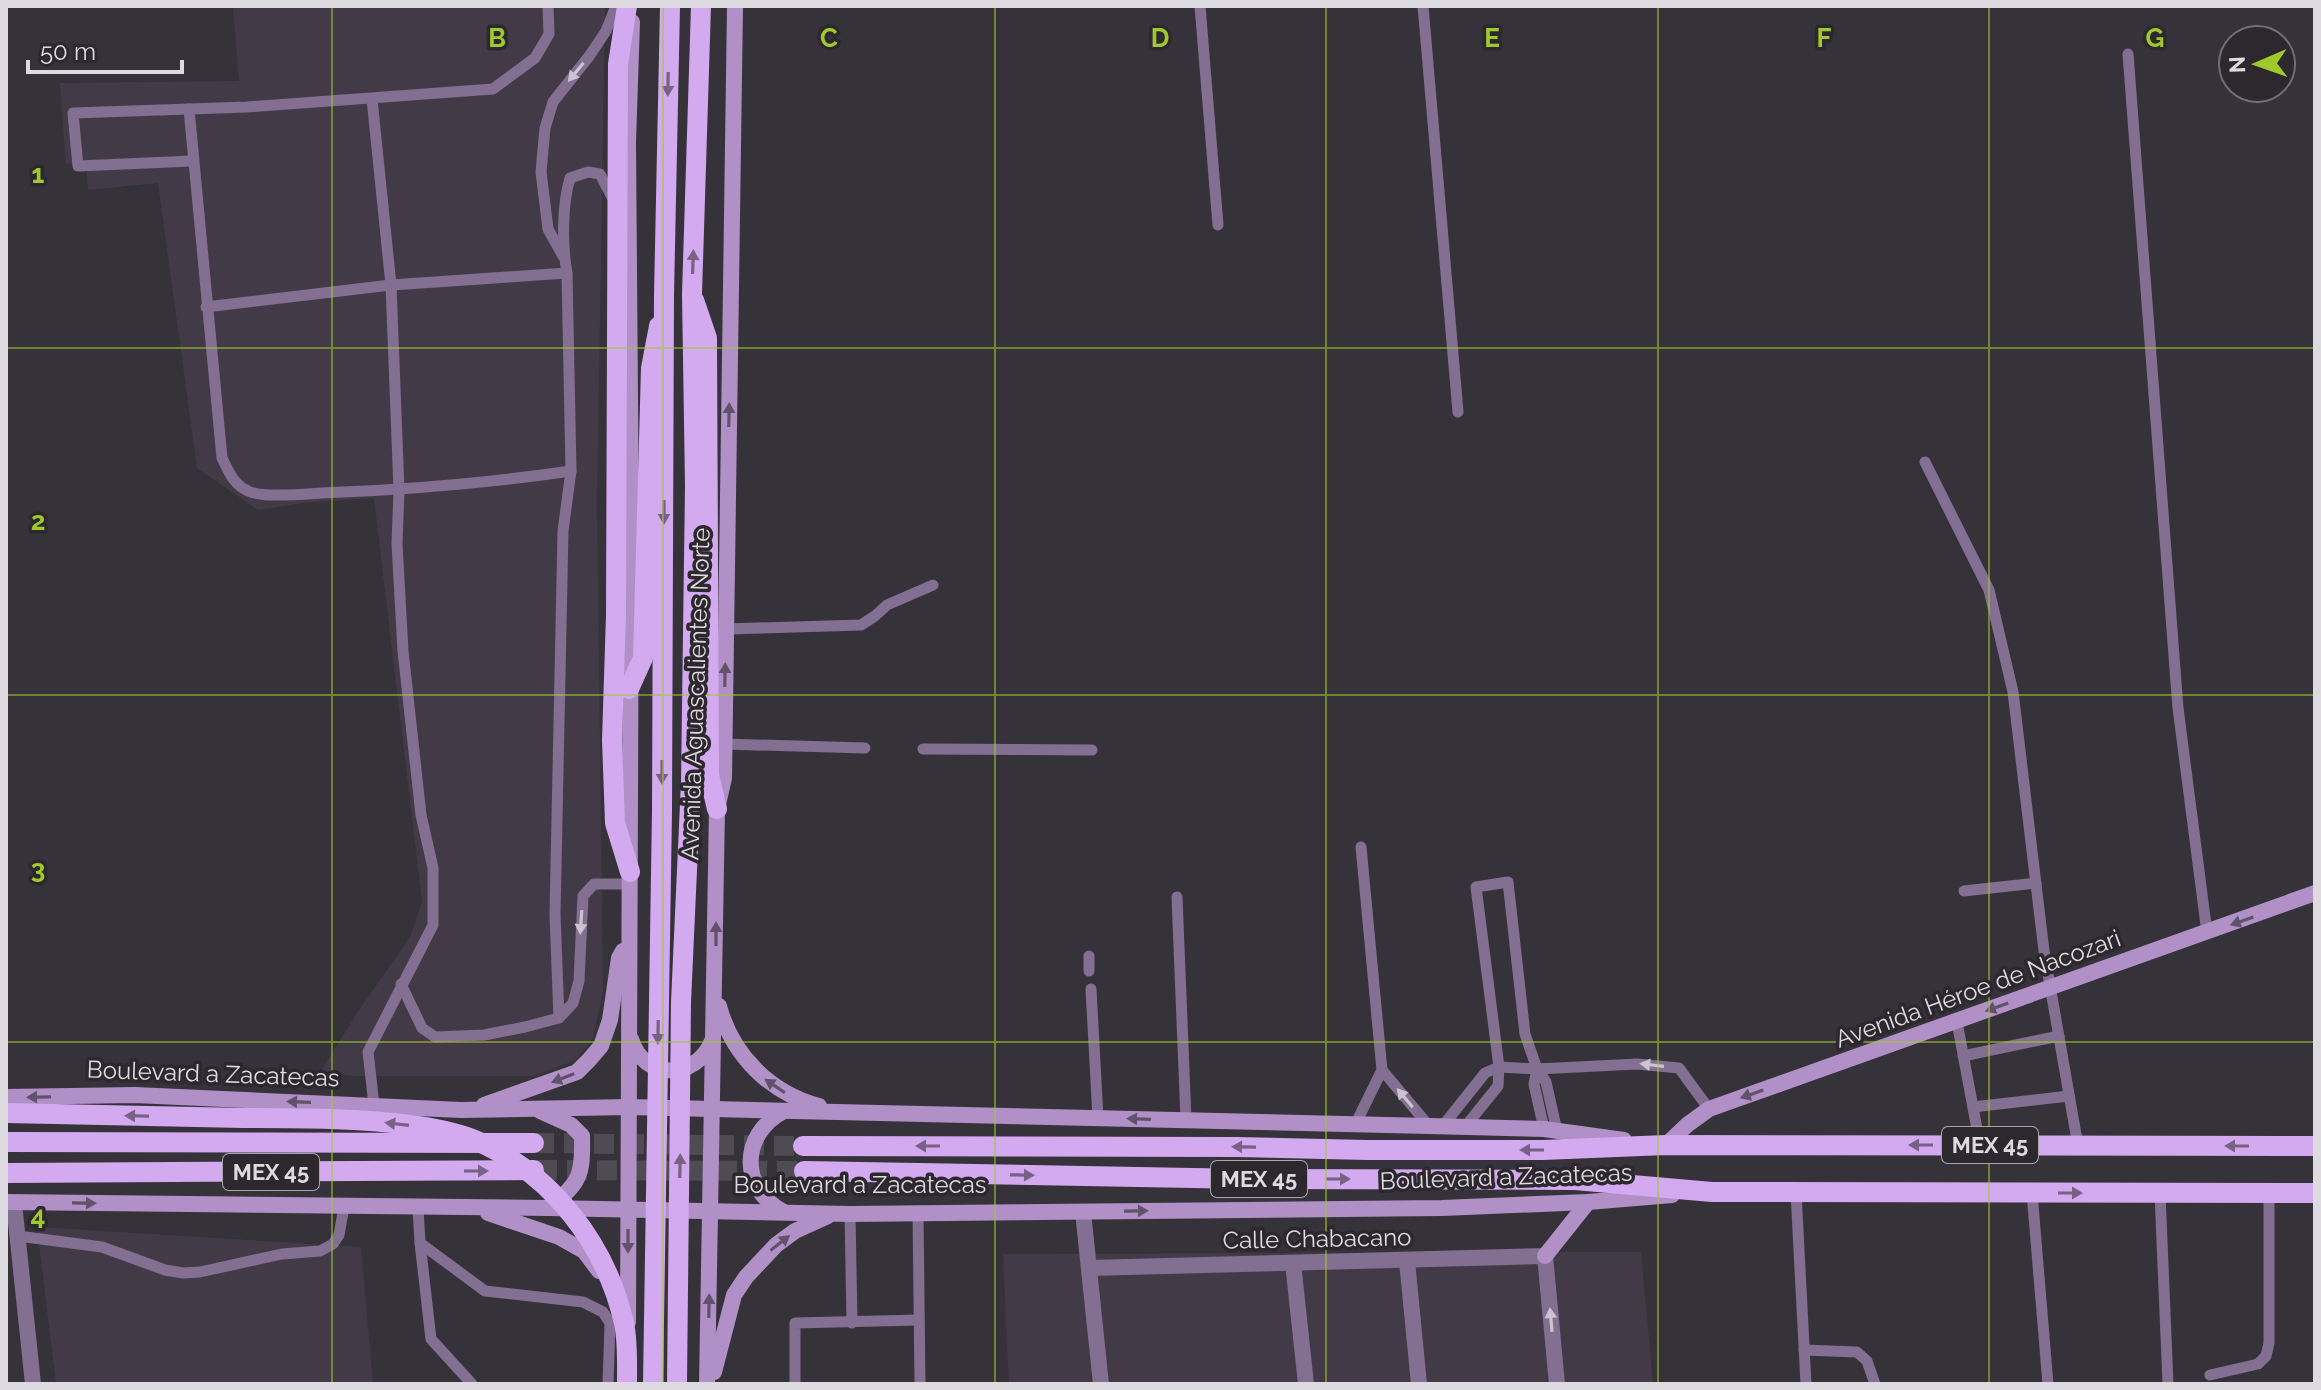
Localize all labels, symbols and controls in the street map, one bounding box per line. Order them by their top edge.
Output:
text: B [488,23,506,53]
text: C [820,23,838,53]
text: D [1151,23,1169,53]
text: E [1484,23,1500,53]
text: F [1817,23,1832,53]
text: G [2146,23,2164,53]
scale bar [28,24,182,74]
north arrow [2217,24,2297,104]
text: 50 m [40,37,96,66]
text: N [2224,56,2250,74]
one-way arrow [569,62,585,82]
one-way arrow [662,72,674,97]
text: 1 [32,159,45,189]
one-way arrow [686,249,699,274]
one-way arrow [723,402,735,427]
one-way arrow [658,500,670,525]
text: 2 [31,506,45,536]
street label: Avenida Aguascalientes Norte [675,527,716,861]
one-way arrow [719,662,731,687]
one-way arrow [656,760,668,785]
text: 3 [31,854,45,884]
one-way arrow [574,910,587,935]
one-way arrow [2230,915,2254,927]
one-way arrow [710,921,722,946]
street label: Avenida Héroe de Nacozari [1831,923,2124,1054]
one-way arrow [1985,1002,2009,1014]
one-way arrow [652,1020,664,1045]
street label: Boulevard a Zacatecas [86,1055,340,1092]
one-way arrow [1639,1059,1664,1072]
one-way arrow [551,1072,575,1085]
one-way arrow [765,1079,786,1094]
one-way arrow [1397,1088,1414,1108]
one-way arrow [1740,1089,1764,1101]
one-way arrow [26,1090,51,1103]
one-way arrow [286,1095,311,1108]
one-way arrow [124,1110,149,1123]
one-way arrow [1126,1113,1151,1125]
one-way arrow [384,1117,409,1130]
road number: MEX 45 [1942,1127,2038,1163]
one-way arrow [1908,1139,1933,1151]
one-way arrow [915,1140,940,1152]
one-way arrow [2224,1140,2249,1152]
one-way arrow [1231,1141,1256,1153]
one-way arrow [1519,1144,1544,1156]
one-way arrow [673,1153,686,1178]
road number: MEX 45 [223,1154,319,1190]
street label: Boulevard a Zacatecas [1379,1158,1633,1195]
road number: MEX 45 [1211,1161,1307,1197]
one-way arrow [464,1164,489,1177]
one-way arrow [1010,1169,1035,1181]
street label: Boulevard a Zacatecas [734,1170,986,1199]
one-way arrow [1326,1173,1351,1185]
one-way arrow [2058,1187,2083,1199]
one-way arrow [72,1197,97,1210]
text: 4 [31,1201,45,1231]
one-way arrow [1124,1205,1149,1217]
street label: Calle Chabacano [1222,1222,1412,1255]
one-way arrow [622,1229,634,1254]
one-way arrow [770,1235,790,1251]
one-way arrow [703,1293,715,1318]
one-way arrow [1544,1307,1557,1332]

